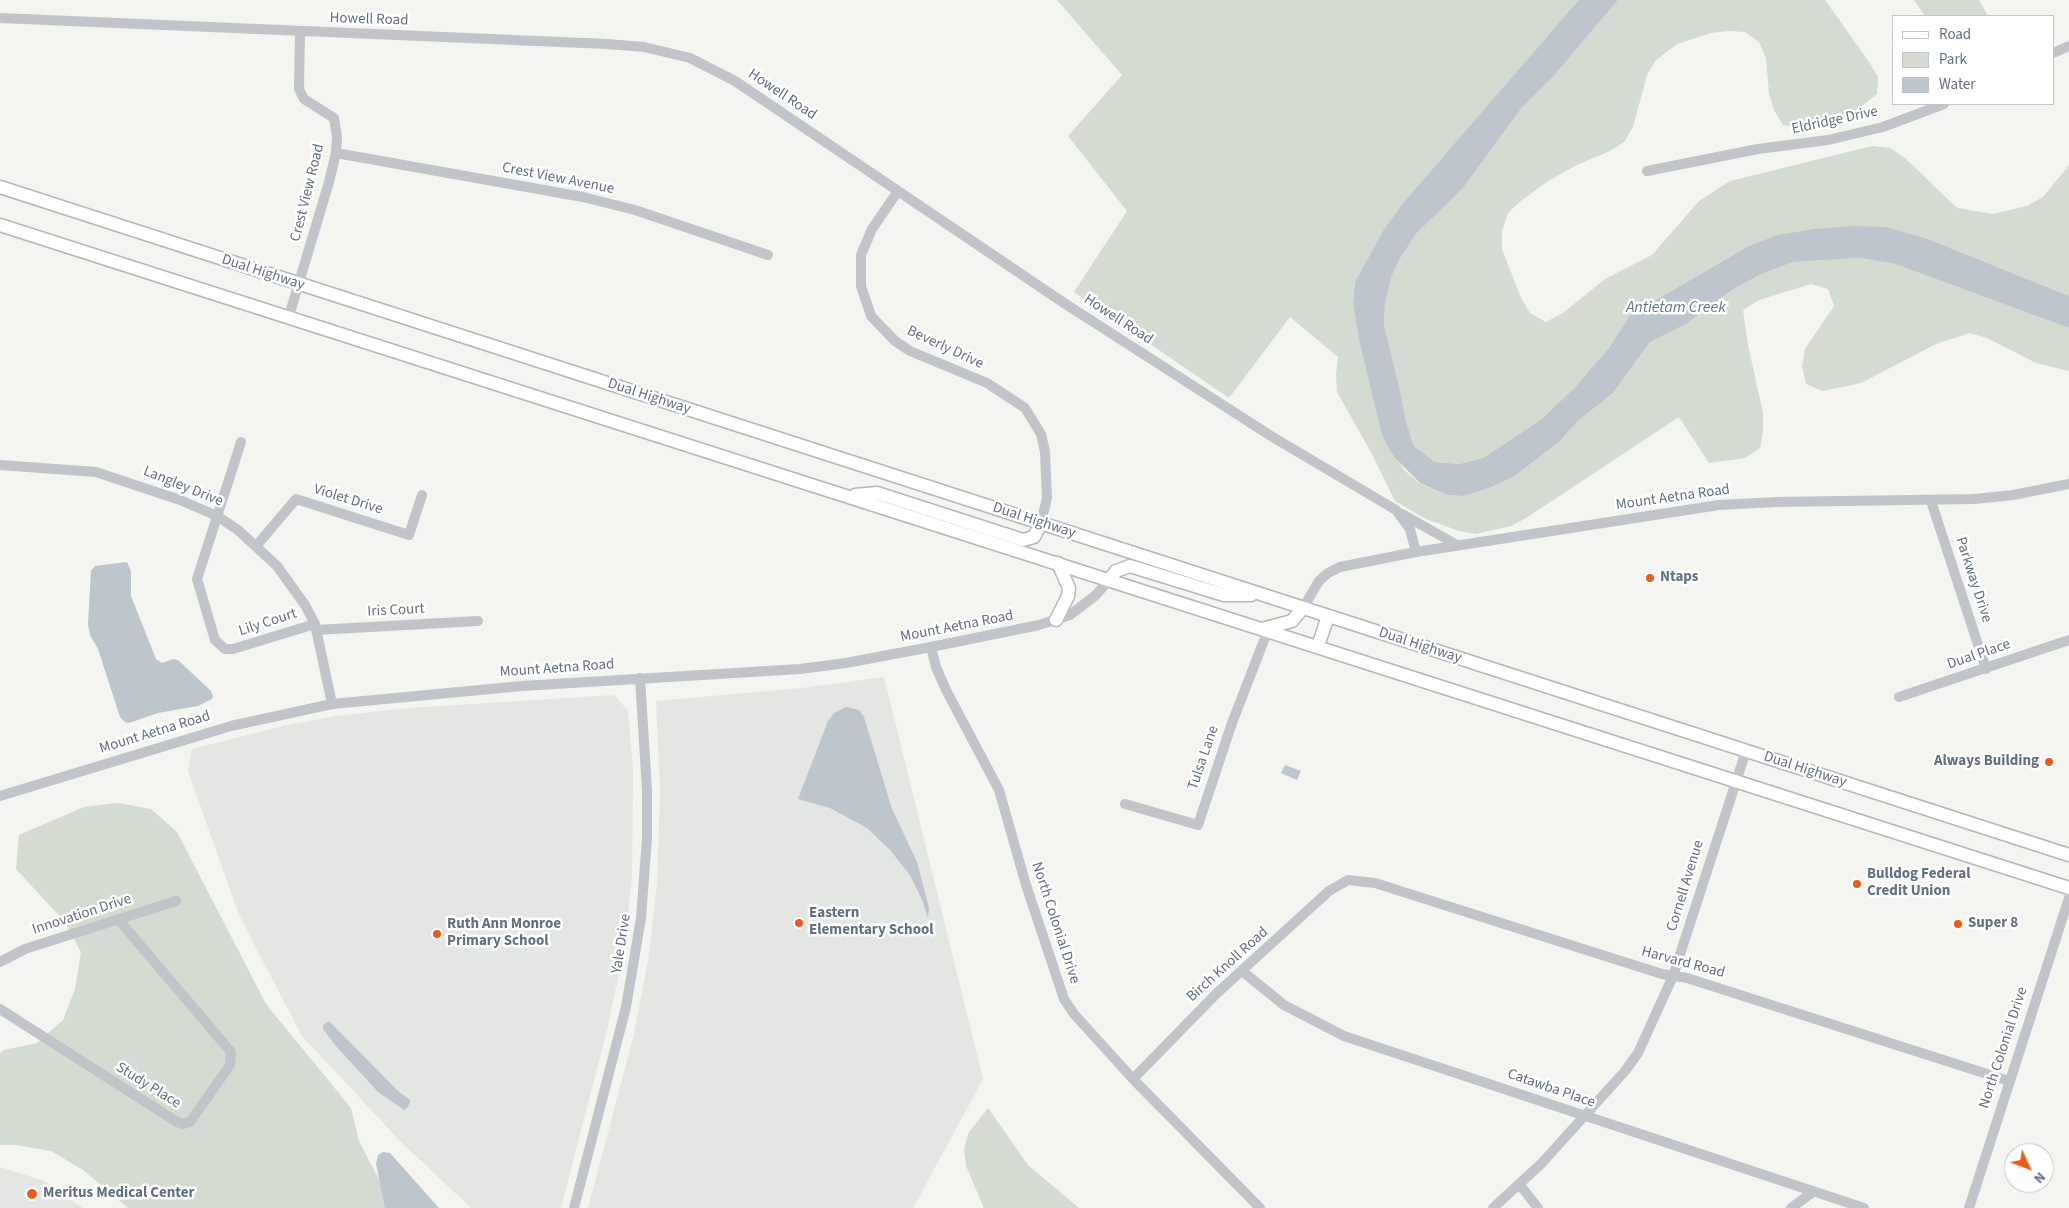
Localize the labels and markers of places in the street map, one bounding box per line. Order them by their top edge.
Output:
place label: Ntaps [1660,569,1698,587]
marker: Ntaps [1644,572,1656,584]
place label: Always Building [1934,753,2039,771]
marker: Always Building [2043,756,2055,768]
place label: Bulldog Federal Credit Union [1867,866,1971,901]
marker: Bulldog Federal Credit Union [1851,878,1863,890]
place label: Eastern Elementary School [809,905,934,940]
place label: Super 8 [1968,915,2018,933]
place label: Ruth Ann Monroe Primary School [447,916,561,951]
marker: Eastern Elementary School [793,917,805,929]
marker: Super 8 [1952,918,1964,930]
marker: Ruth Ann Monroe Primary School [431,928,443,940]
place label: Meritus Medical Center [43,1185,195,1203]
marker: Meritus Medical Center [25,1187,39,1201]

